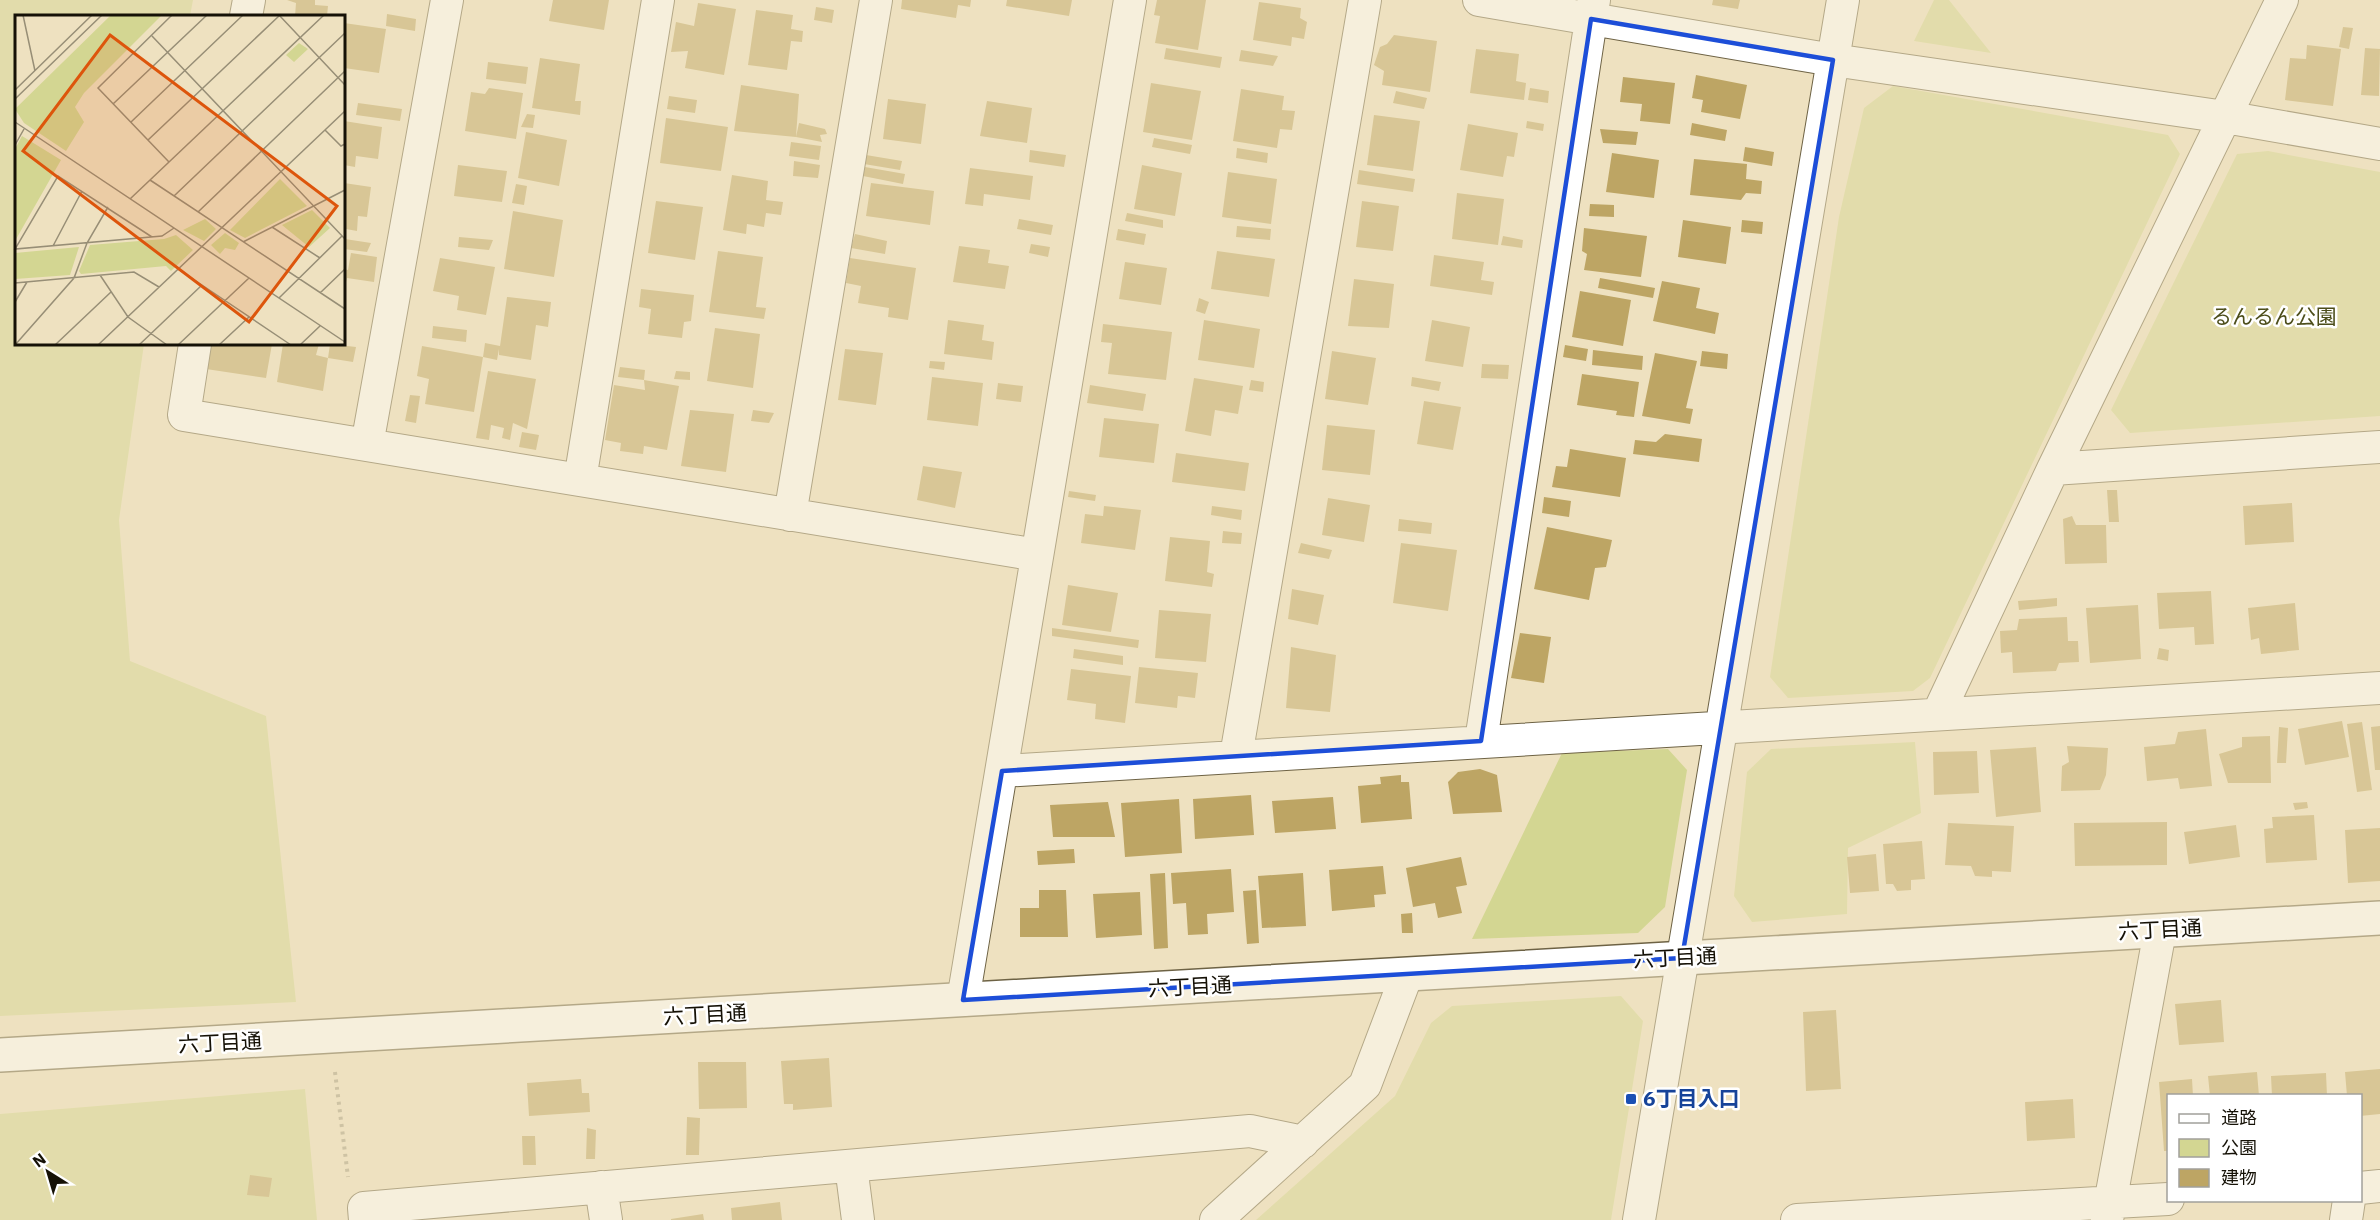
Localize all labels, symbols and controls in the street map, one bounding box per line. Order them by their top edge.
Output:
inset map [15,15,345,345]
park label: るんるん公園 [2211,302,2337,330]
street label: 六丁目通 [2117,913,2203,945]
street label: 六丁目通 [1632,941,1718,973]
street label: 六丁目通 [1147,970,1233,1002]
street label: 六丁目通 [662,998,748,1030]
street label: 六丁目通 [177,1026,263,1058]
place label: 6丁目入口 [1643,1084,1740,1112]
marker: 6丁目入口 [1624,1092,1638,1106]
legend [2167,1094,2362,1202]
text: 道路 [2221,1106,2257,1129]
text: 公園 [2221,1136,2257,1159]
north arrow [18,1142,78,1202]
text: N [28,1149,50,1171]
text: 建物 [2221,1166,2257,1189]

